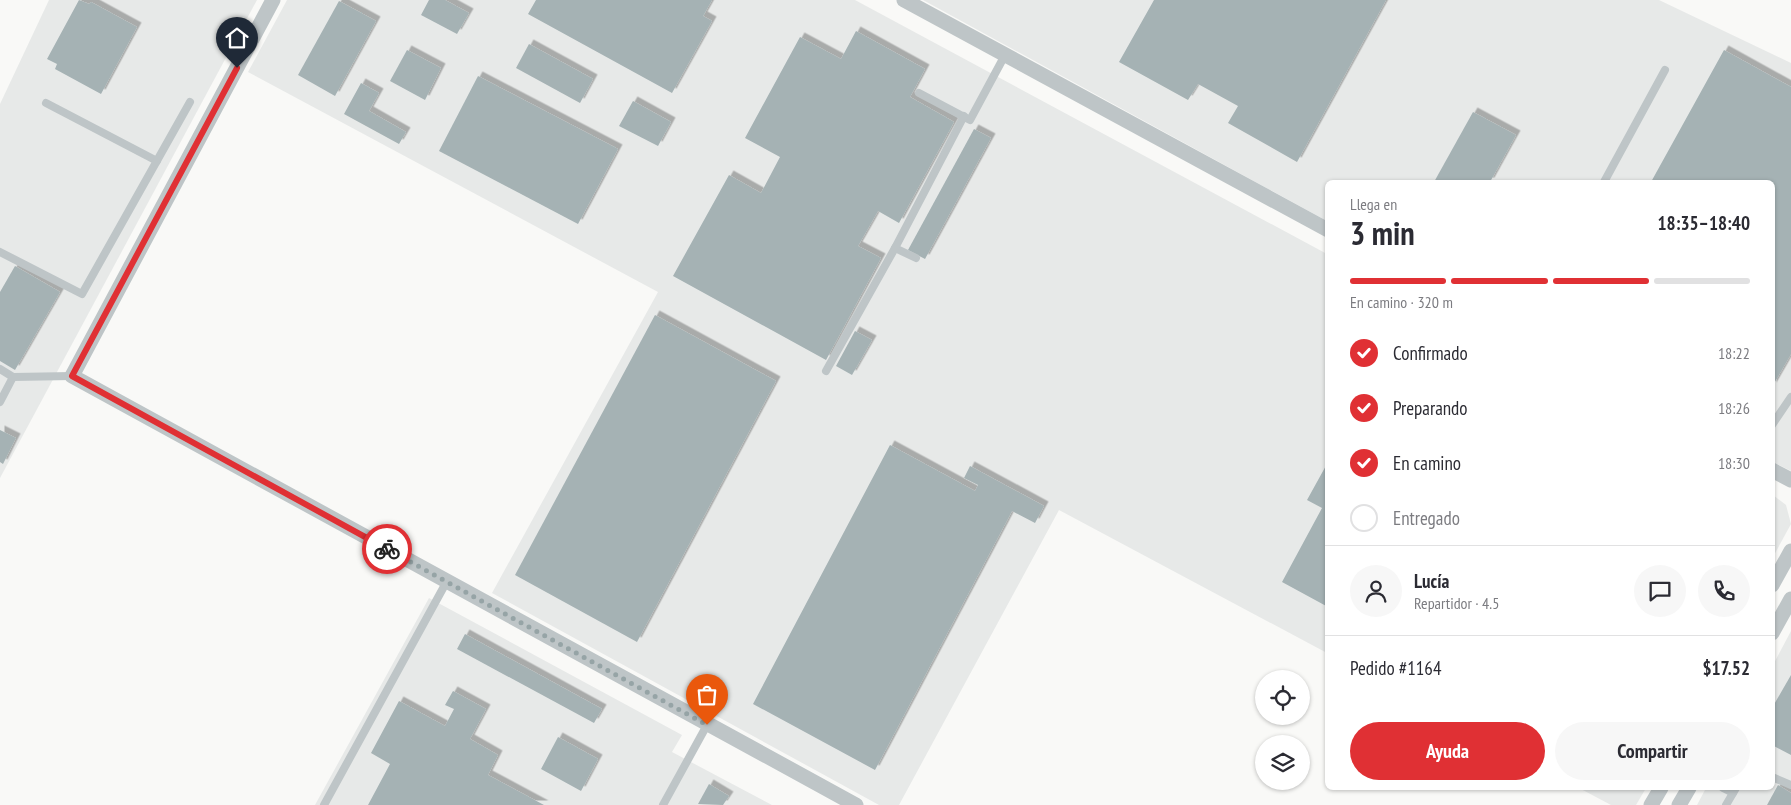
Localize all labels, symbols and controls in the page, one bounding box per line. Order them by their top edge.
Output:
pin [216,17,258,68]
icon: home [223,24,251,52]
text: Llega en [1350,194,1397,214]
text: 18:35–18:40 [1657,211,1750,235]
text: 3 min [1350,212,1415,254]
text: En camino · 320 m [1350,292,1453,312]
icon: check [1350,339,1378,367]
text: Confirmado [1393,341,1468,365]
text: 18:22 [1718,343,1750,363]
icon: check [1350,394,1378,422]
text: Preparando [1393,396,1468,420]
text: 18:26 [1718,398,1750,418]
icon: check [1350,449,1378,477]
text: En camino [1393,451,1461,475]
text: 18:30 [1718,453,1750,473]
text: Entregado [1393,506,1460,530]
courier [362,524,412,574]
icon: bike [373,535,401,563]
button: person [1350,565,1402,617]
button: chat [1634,565,1686,617]
button: phone [1698,565,1750,617]
text: Lucía [1414,569,1449,593]
text: Repartidor · 4.5 [1414,593,1499,613]
text: Pedido #1164 [1350,656,1441,680]
text: $17.52 [1702,656,1750,680]
map controls [1255,670,1310,790]
button: locate [1255,670,1310,725]
pin [686,674,728,725]
icon: bag [693,681,721,709]
button: Ayuda [1350,722,1545,780]
button: Compartir [1555,722,1750,780]
button: layers [1255,735,1310,790]

